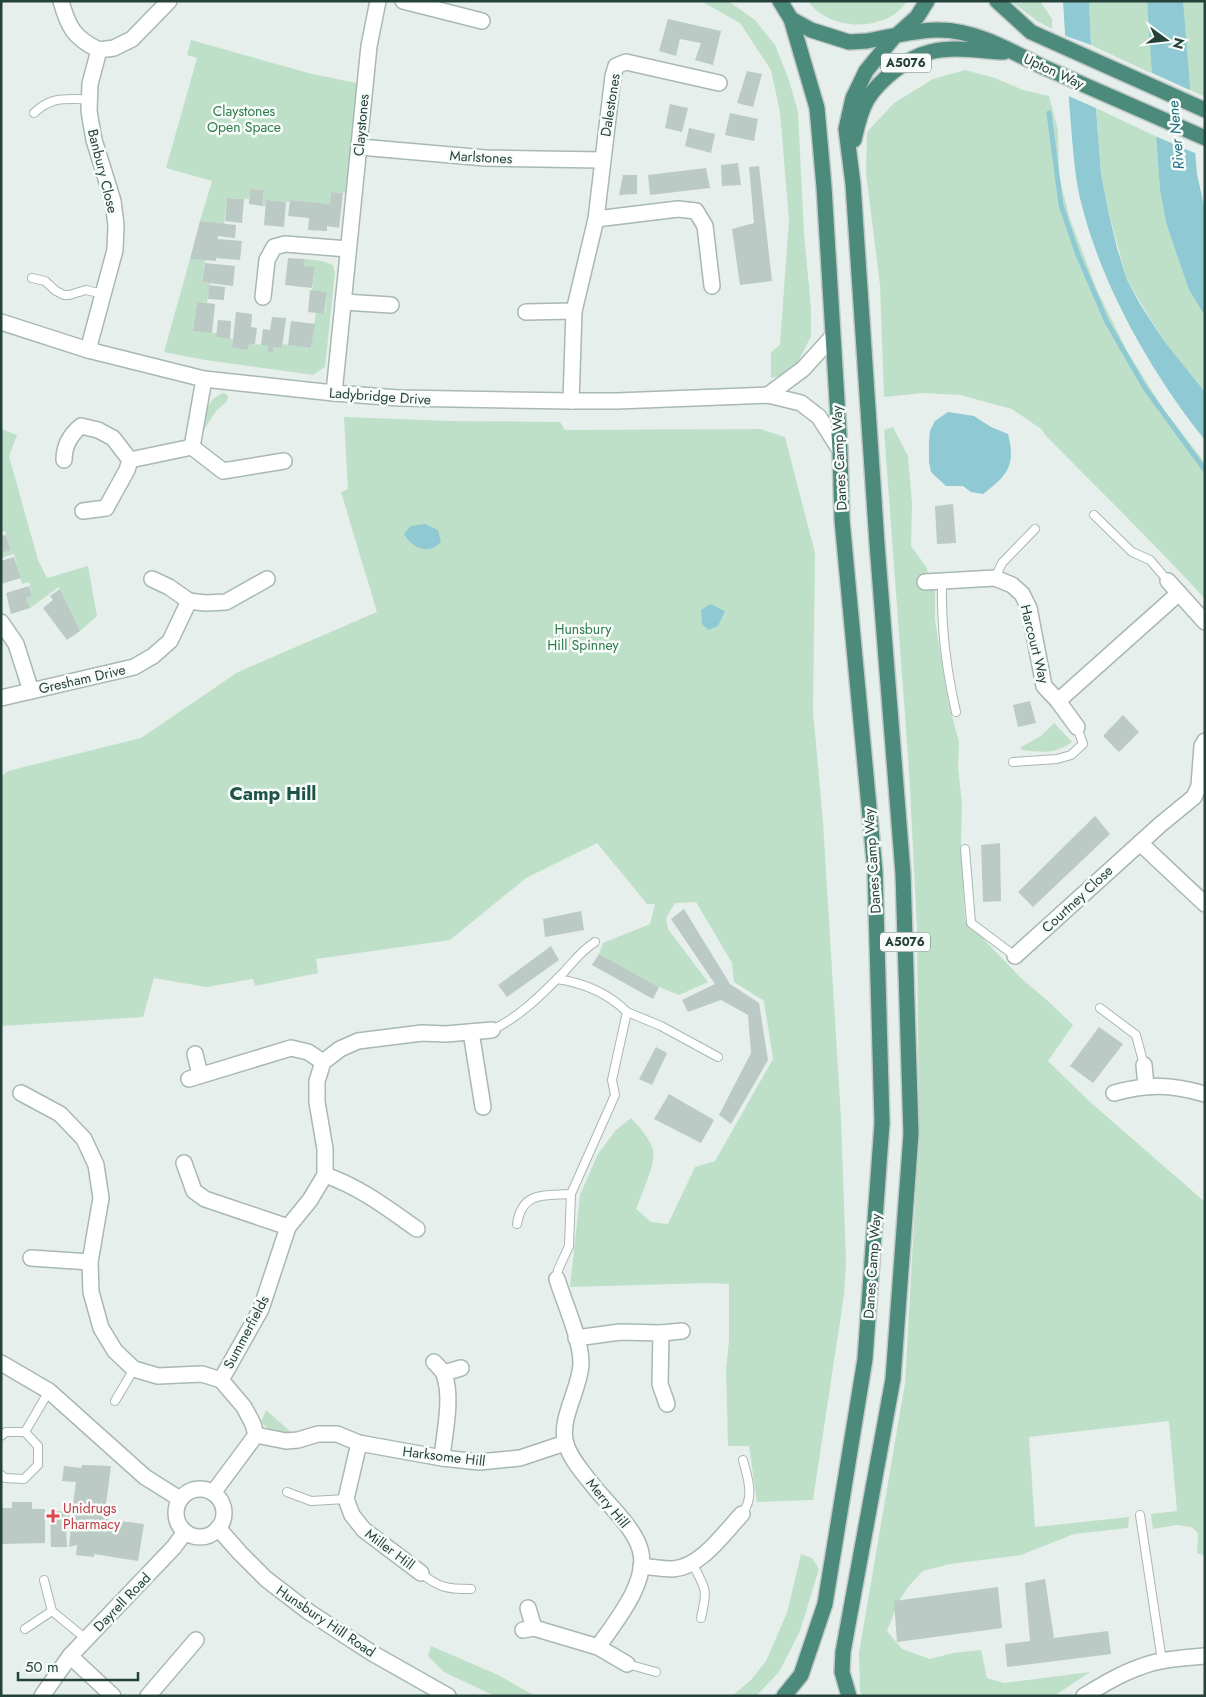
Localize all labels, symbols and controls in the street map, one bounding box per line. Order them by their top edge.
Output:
north arrow [1141,15,1191,65]
text: N [1167,35,1190,51]
street label: Upton Way [1021,48,1088,94]
road number: A5076 [881,54,931,72]
street label: Dalestones [595,72,625,138]
street label: Claystones [348,93,374,157]
water label: River Nene [1162,99,1190,170]
park label: Claystones Open Space [207,101,281,137]
street label: Banbury Close [83,127,123,215]
street label: Marlstones [449,145,513,169]
street label: Ladybridge Drive [328,382,432,410]
street label: Danes Camp Way [826,404,852,511]
street label: Harcourt Way [1016,602,1055,686]
park label: Hunsbury Hill Spinney [547,619,620,655]
street label: Gresham Drive [37,659,127,699]
district label: Camp Hill [229,780,317,807]
street label: Danes Camp Way [858,807,886,914]
street label: Courtney Close [1037,861,1117,937]
road number: A5076 [880,932,930,952]
street label: Danes Camp Way [858,1212,886,1319]
street label: Summerfields [218,1291,274,1372]
street label: Harksome Hill [401,1441,487,1471]
street label: Merry Hill [582,1474,634,1532]
place label: Unidrugs Pharmacy [63,1498,121,1534]
marker: Unidrugs Pharmacy [47,1510,59,1522]
street label: Miller Hill [361,1524,419,1574]
street label: Dayrell Road [89,1568,155,1636]
street label: Hunsbury Hill Road [272,1580,380,1662]
scale bar [18,1650,138,1682]
text: 50 m [25,1656,59,1678]

